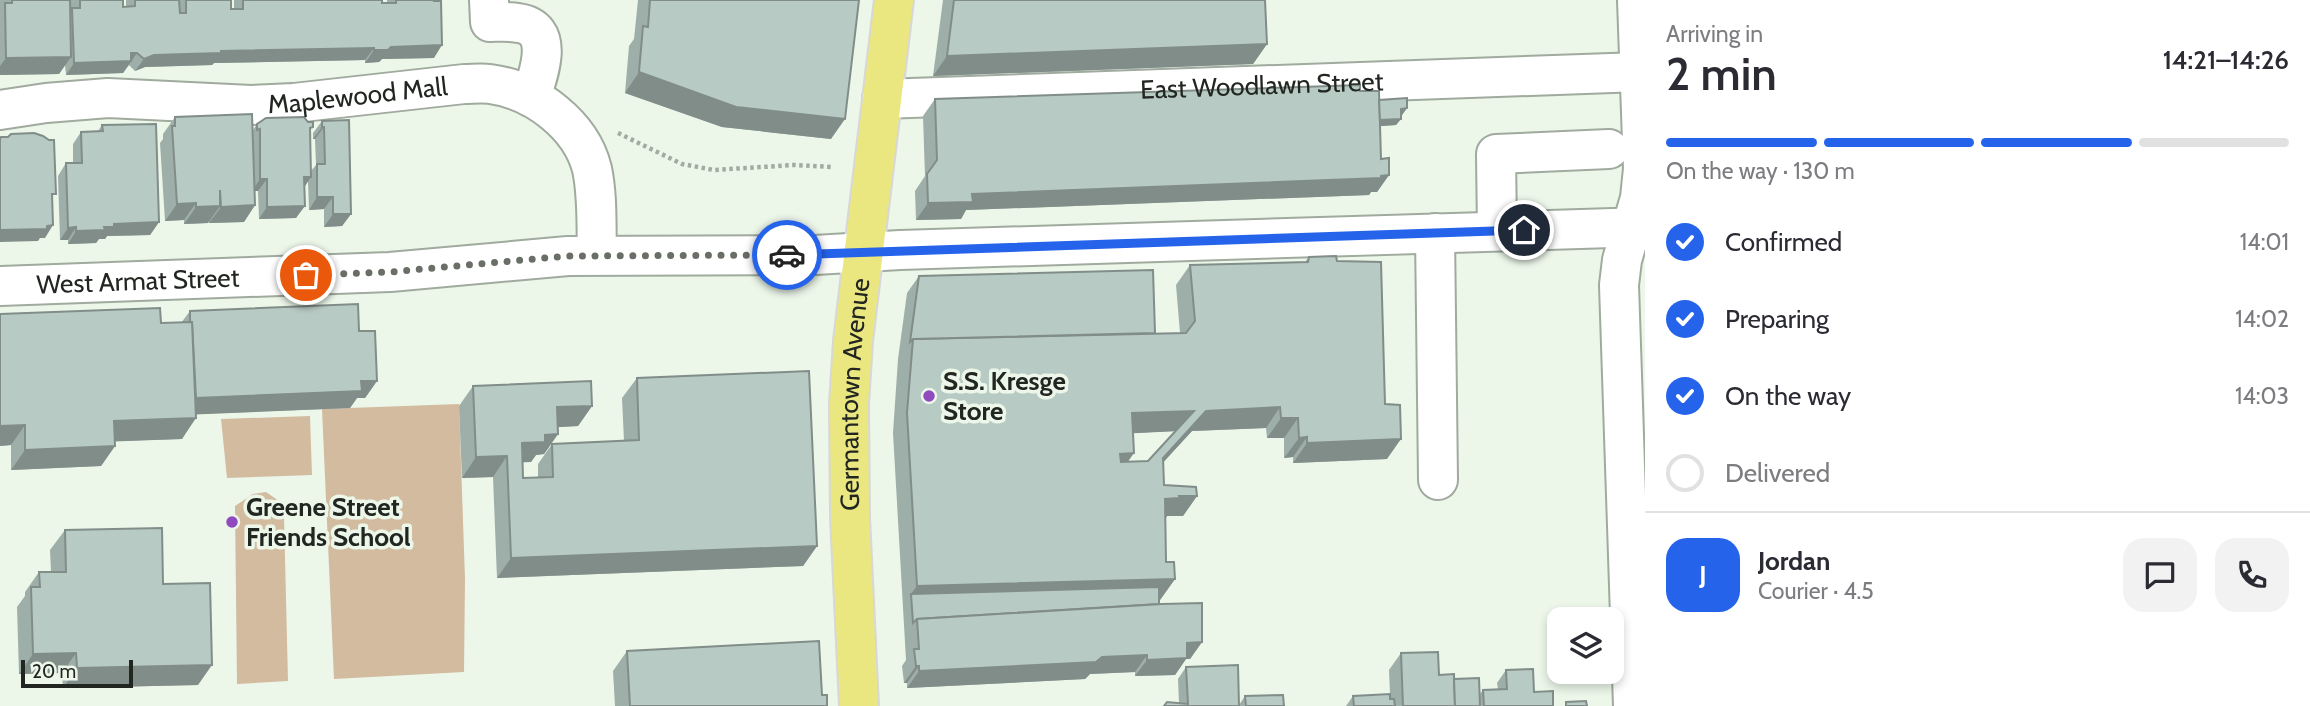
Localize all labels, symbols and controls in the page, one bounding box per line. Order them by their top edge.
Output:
text: Arriving in [1666,20,1763,48]
text: 14:21–14:26 [2163,44,2289,76]
text: 2 min [1666,46,1777,102]
street label: East Woodlawn Street [1140,65,1384,106]
street label: Maplewood Mall [267,70,449,120]
text: On the way · 130 m [1666,157,1855,185]
pin [1494,200,1554,260]
icon: home [1505,211,1543,249]
courier [752,220,822,290]
icon: check [1666,223,1704,261]
text: Confirmed [1725,226,1842,258]
text: 14:01 [2240,228,2289,256]
icon: car [768,236,806,274]
pin [276,245,336,305]
icon: bag [287,256,325,294]
street label: West Armat Street [36,261,240,301]
street label: Germantown Avenue [833,276,876,511]
icon: check [1666,300,1704,338]
text: Preparing [1725,303,1829,335]
text: 14:02 [2235,305,2289,333]
place label: S.S. Kresge Store [943,365,1066,427]
icon: check [1666,377,1704,415]
text: On the way [1725,380,1851,412]
text: 14:03 [2235,382,2289,410]
marker: S.S. Kresge Store [921,388,937,404]
text: Delivered [1725,457,1830,489]
place label: Greene Street Friends School [246,491,411,553]
marker: Greene Street Friends School [224,514,240,530]
button: chat [2123,538,2197,612]
button: phone [2215,538,2289,612]
text: Jordan [1758,545,1830,577]
text: J [1699,559,1707,591]
text: Courier · 4.5 [1758,577,1874,605]
map controls [1547,607,1624,684]
button: layers [1547,607,1624,684]
scale bar [21,657,133,689]
text: 20 m [32,660,76,683]

